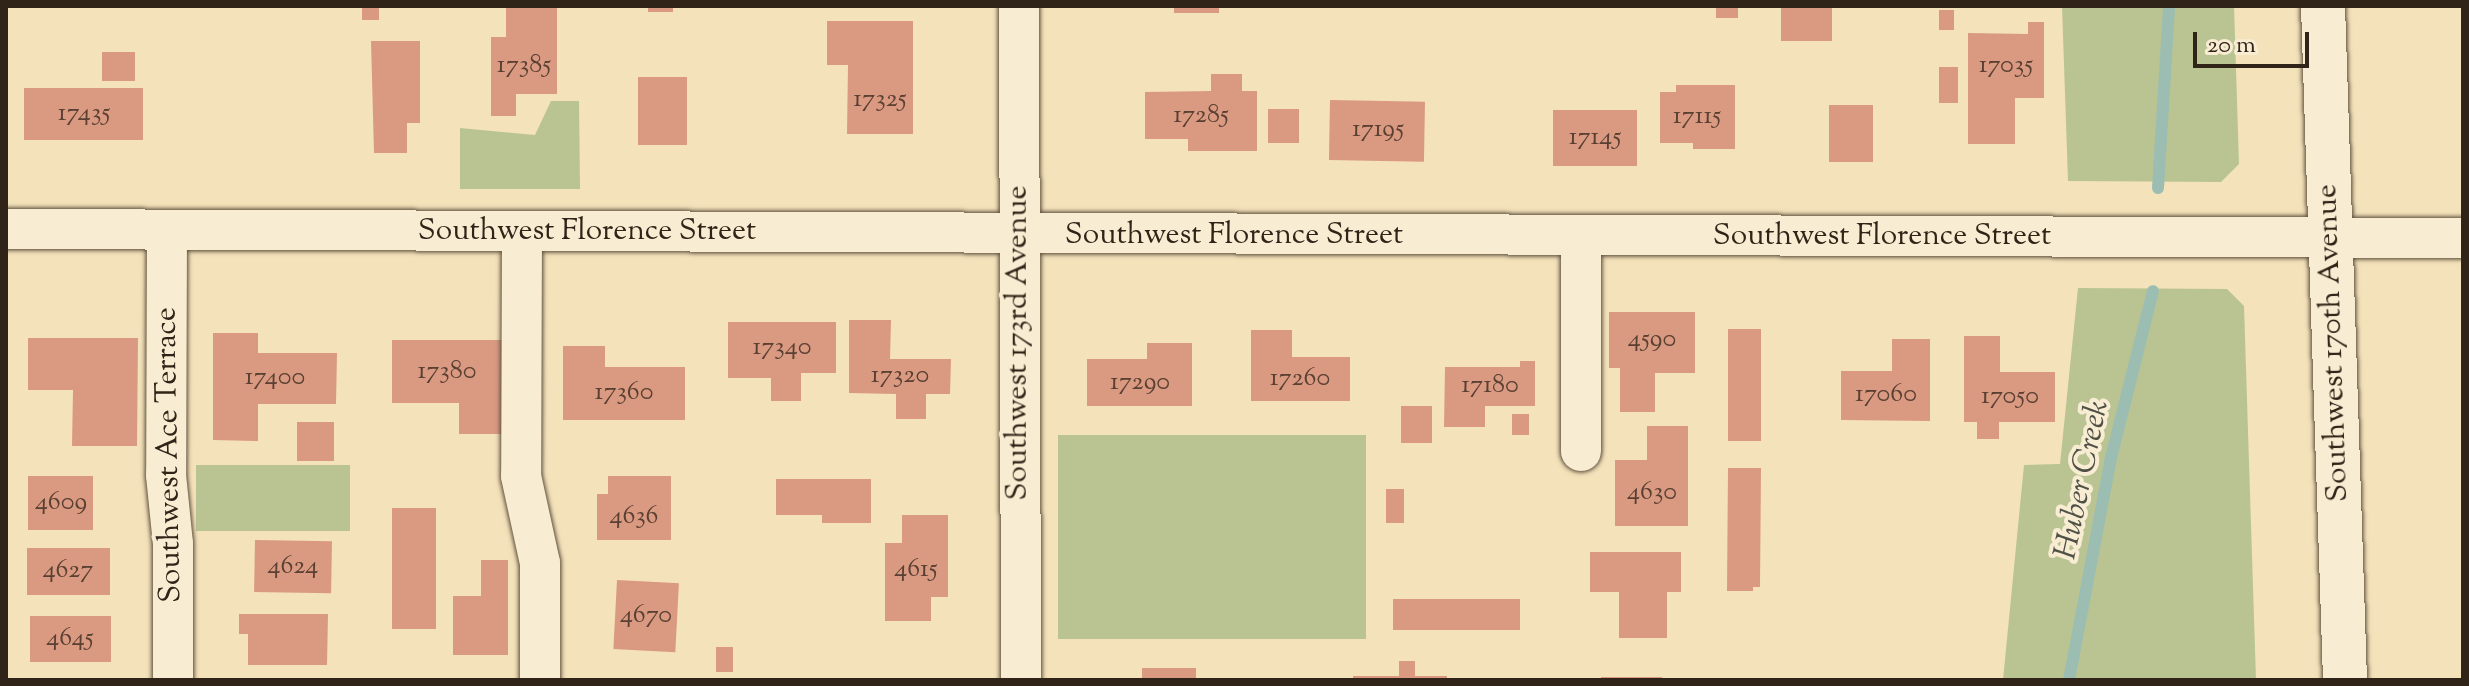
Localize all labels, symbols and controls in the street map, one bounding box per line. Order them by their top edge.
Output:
scale bar [2197,16,2313,66]
text: 20 m [2207,29,2256,63]
house number: 17385 [497,50,551,82]
house number: 17035 [1979,50,2033,82]
house number: 17325 [853,84,907,116]
house number: 17435 [58,98,110,130]
house number: 17285 [1173,100,1229,132]
house number: 17115 [1673,101,1721,133]
house number: 17195 [1352,114,1404,146]
house number: 17145 [1569,122,1621,154]
street label: Southwest 170th Avenue [2310,183,2358,503]
street label: Southwest 173rd Avenue [1001,185,1037,501]
street label: Southwest Florence Street [418,214,756,250]
street label: Southwest Florence Street [1065,218,1403,254]
street label: Southwest Florence Street [1713,219,2051,255]
street label: Southwest Ace Terrace [149,307,191,603]
house number: 4590 [1628,324,1676,356]
house number: 17340 [753,332,811,364]
house number: 17380 [417,356,477,388]
house number: 17320 [871,360,929,392]
house number: 17400 [245,362,305,394]
house number: 17260 [1270,363,1330,395]
house number: 17290 [1110,367,1170,399]
house number: 17180 [1461,370,1519,402]
house number: 17360 [595,377,653,409]
house number: 17060 [1855,379,1917,411]
house number: 17050 [1981,381,2039,413]
water label: Huber Creek [2047,397,2119,563]
house number: 4630 [1627,477,1677,509]
house number: 4609 [35,487,87,519]
house number: 4636 [610,501,658,533]
house number: 4624 [268,551,318,583]
house number: 4615 [894,554,938,586]
house number: 4627 [43,555,93,587]
house number: 4670 [620,600,672,632]
house number: 4645 [46,623,94,655]

